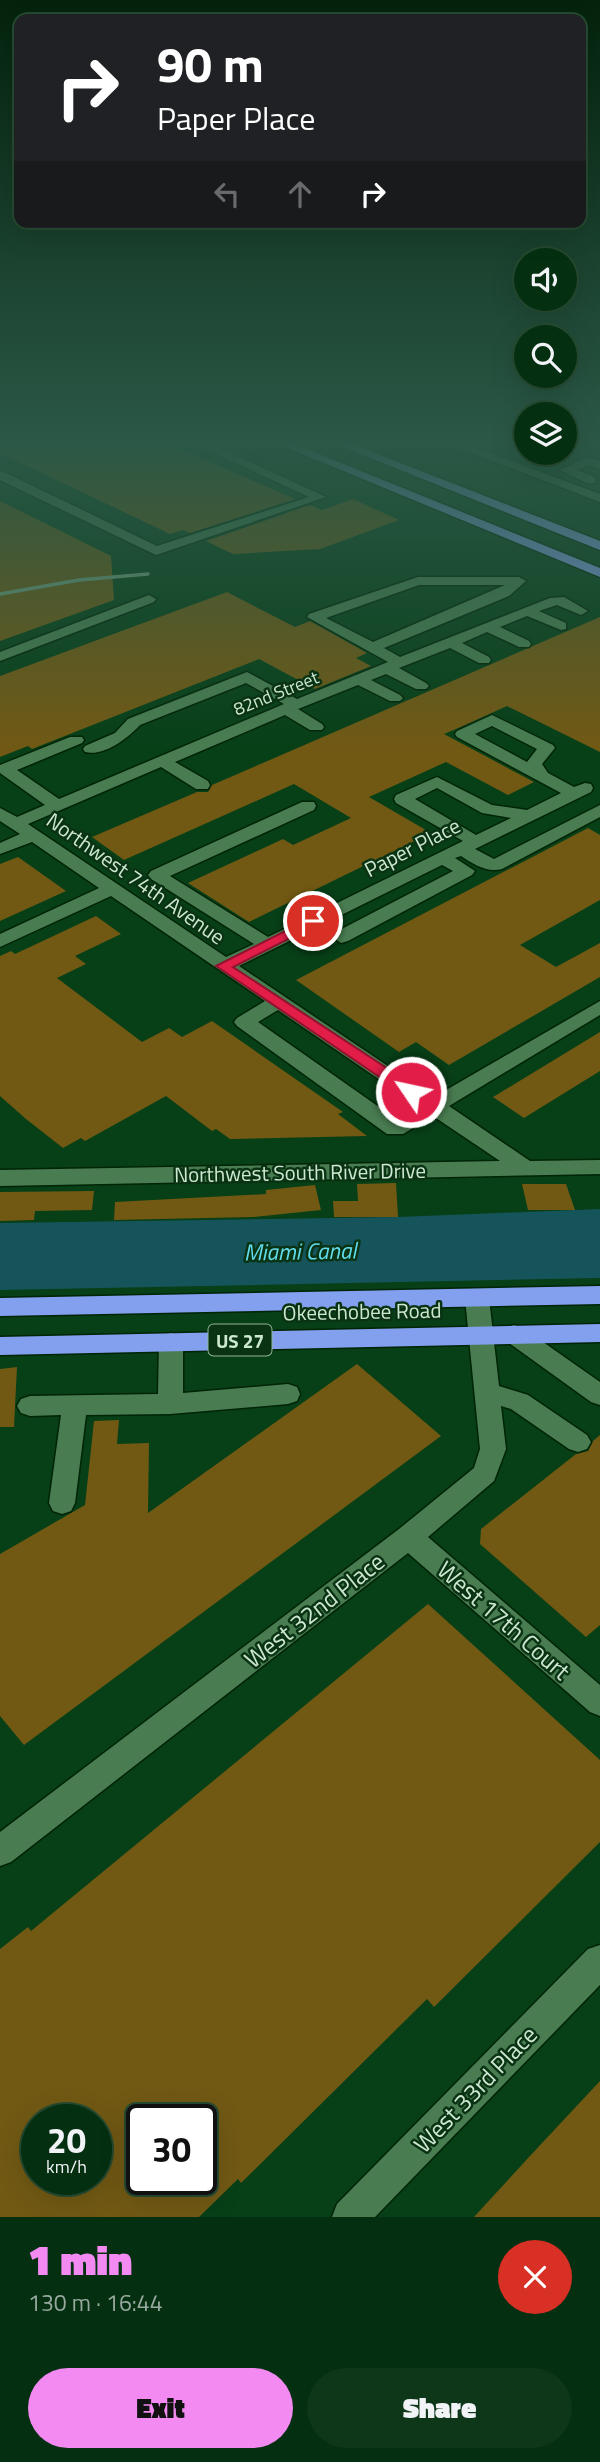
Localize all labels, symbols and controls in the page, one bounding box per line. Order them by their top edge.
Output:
text: 90 m [157,26,264,101]
icon: right [42,42,133,133]
text: Paper Place [157,94,315,142]
icon: left [208,175,246,213]
icon: ahead [281,175,319,213]
icon: right [354,175,392,213]
map controls [514,248,577,465]
button: sound [514,248,577,311]
button: search [514,325,577,388]
button: layers [514,402,577,465]
street label: 82nd Street [229,663,323,722]
street label: Northwest 74th Avenue [40,804,232,952]
street label: Paper Place [358,809,466,885]
pin [283,891,343,951]
icon: arrive [294,902,332,940]
position arrow [374,1055,448,1129]
street label: Northwest South River Drive [174,1154,426,1190]
water label: Miami Canal [243,1232,360,1269]
street label: Okeechobee Road [282,1294,442,1328]
road number: US 27 [208,1324,272,1356]
street label: West 32nd Place [236,1544,392,1676]
street label: West 17th Court [429,1552,579,1688]
street label: West 33rd Place [405,2017,545,2161]
speed limit sign: 30 [126,2104,217,2195]
text: 20 [47,2113,86,2167]
text: km/h [46,2153,87,2180]
text: 1 min [28,2227,132,2291]
button: close [498,2240,572,2314]
text: 130 m · 16:44 [28,2285,163,2320]
button: Exit [28,2368,293,2448]
button: Share [307,2368,572,2448]

